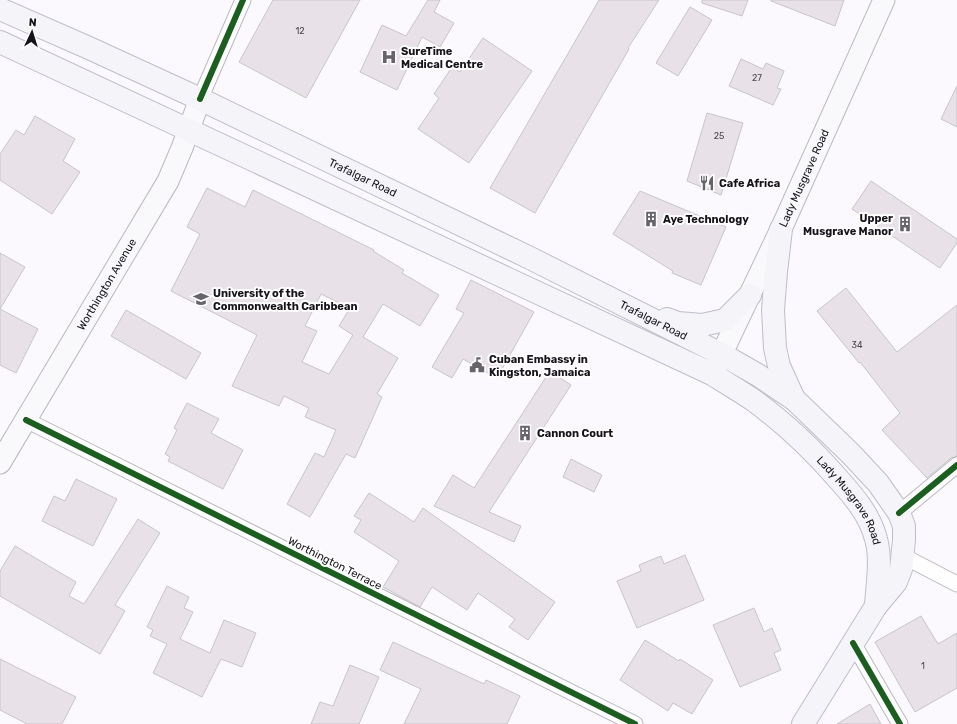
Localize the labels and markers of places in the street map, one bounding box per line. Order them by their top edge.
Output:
place label: SureTime Medical Centre [401,45,484,71]
hospital icon: SureTime Medical Centre [380,48,398,66]
restaurant icon: Cafe Africa [698,174,716,192]
place label: Cafe Africa [719,177,780,190]
building icon: Aye Technology [642,210,660,228]
place label: Upper Musgrave Manor [803,212,893,238]
place label: Aye Technology [663,213,749,226]
building icon: Upper Musgrave Manor [896,215,914,233]
place label: University of the Commonwealth Caribbean [213,287,357,313]
school or university icon: University of the Commonwealth Caribbean [192,290,210,308]
place label: Cuban Embassy in Kingston, Jamaica [489,353,590,379]
public building icon: Cuban Embassy in Kingston, Jamaica [468,356,486,374]
building icon: Cannon Court [516,424,534,442]
place label: Cannon Court [537,427,613,440]

